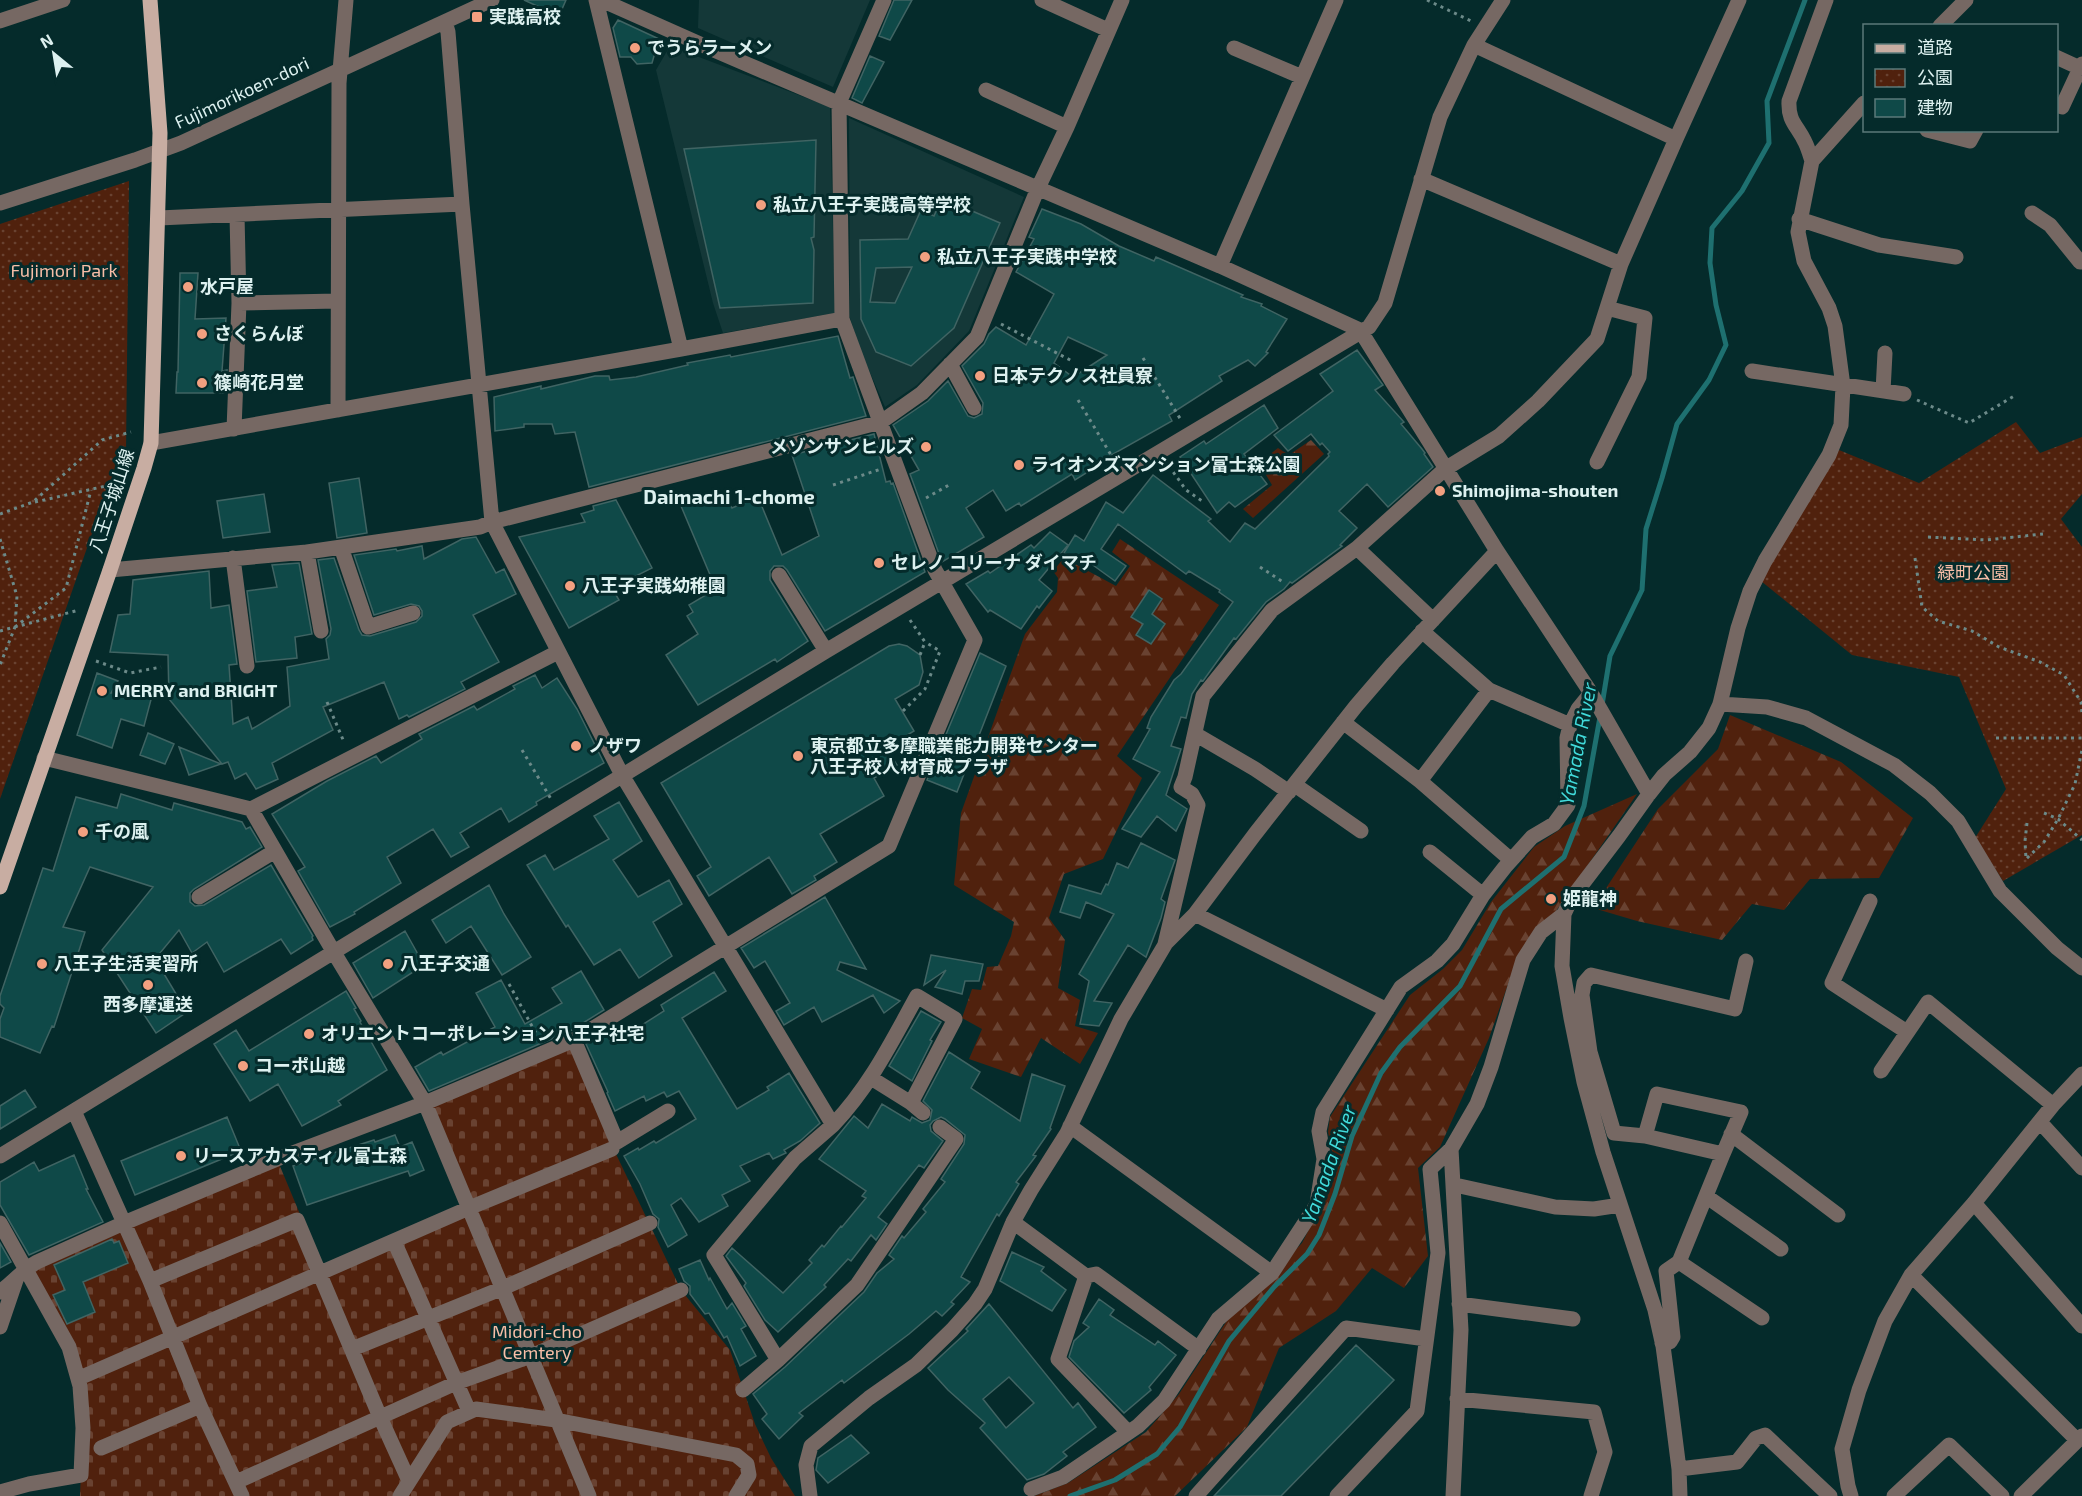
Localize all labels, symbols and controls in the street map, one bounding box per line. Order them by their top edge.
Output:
place label: 実践高校 [489,5,561,27]
marker: 実践高校 [470,10,484,24]
north arrow [24,24,84,84]
legend [1863,24,2058,132]
text: N [36,29,56,52]
place label: でうらラーメン [647,36,772,58]
text: 道路 [1917,36,1953,58]
marker: でうらラーメン [628,41,642,55]
street label: Fujimorikoen-dori [171,51,312,133]
text: 公園 [1917,66,1953,88]
text: 建物 [1917,96,1953,118]
place label: 私立八王子実践高等学校 [773,193,971,215]
marker: 私立八王子実践高等学校 [754,198,768,212]
place label: 私立八王子実践中学校 [937,245,1117,267]
marker: 私立八王子実践中学校 [918,250,932,264]
park label: Fujimori Park [10,259,118,281]
place label: 水戸屋 [200,275,254,297]
marker: 水戸屋 [181,280,195,294]
place label: さくらんぼ [214,322,304,344]
marker: さくらんぼ [195,327,209,341]
place label: 日本テクノス社員寮 [992,364,1153,386]
marker: 日本テクノス社員寮 [973,369,987,383]
place label: 篠崎花月堂 [214,371,304,393]
marker: 篠崎花月堂 [195,376,209,390]
place label: メゾンサンヒルズ [770,435,914,457]
marker: メゾンサンヒルズ [919,440,933,454]
street label: 八王子城山線 [84,446,138,555]
place label: ライオンズマンション富士森公園 [1031,453,1301,475]
marker: ライオンズマンション富士森公園 [1012,458,1026,472]
place label: Shimojima-shouten [1452,479,1618,501]
district label: Daimachi 1-chome [643,484,815,508]
marker: Shimojima-shouten [1433,484,1447,498]
place label: セレノ コリーナ ダイマチ [891,551,1097,573]
marker: セレノ コリーナ ダイマチ [872,556,886,570]
park label: 緑町公園 [1937,561,2009,583]
place label: 八王子実践幼稚園 [582,574,726,596]
marker: 八王子実践幼稚園 [563,579,577,593]
place label: MERRY and BRIGHT [114,679,278,701]
water label: Yamada River [1553,679,1601,807]
marker: MERRY and BRIGHT [95,684,109,698]
place label: ノザワ [588,734,642,756]
place label: 東京都立多摩職業能力開発センター 八王子校人材育成プラザ [810,734,1098,777]
marker: ノザワ [569,739,583,753]
marker: 東京都立多摩職業能力開発センター 八王子校人材育成プラザ [791,749,805,763]
place label: 千の風 [95,820,149,842]
marker: 千の風 [76,825,90,839]
place label: 姫龍神 [1563,887,1617,909]
marker: 姫龍神 [1544,892,1558,906]
place label: 八王子生活実習所 [54,952,198,974]
place label: 八王子交通 [400,952,490,974]
marker: 八王子生活実習所 [35,957,49,971]
marker: 八王子交通 [381,957,395,971]
marker: 西多摩運送 [141,978,155,992]
place label: 西多摩運送 [103,993,193,1015]
place label: オリエントコーポレーション八王子社宅 [321,1022,645,1044]
marker: オリエントコーポレーション八王子社宅 [302,1027,316,1041]
place label: コーポ山越 [255,1054,345,1076]
marker: コーポ山越 [236,1059,250,1073]
water label: Yamada River [1296,1100,1361,1226]
place label: リースアカスティル富士森 [193,1144,407,1166]
marker: リースアカスティル富士森 [174,1149,188,1163]
park label: Midori-cho Cemtery [492,1320,582,1363]

